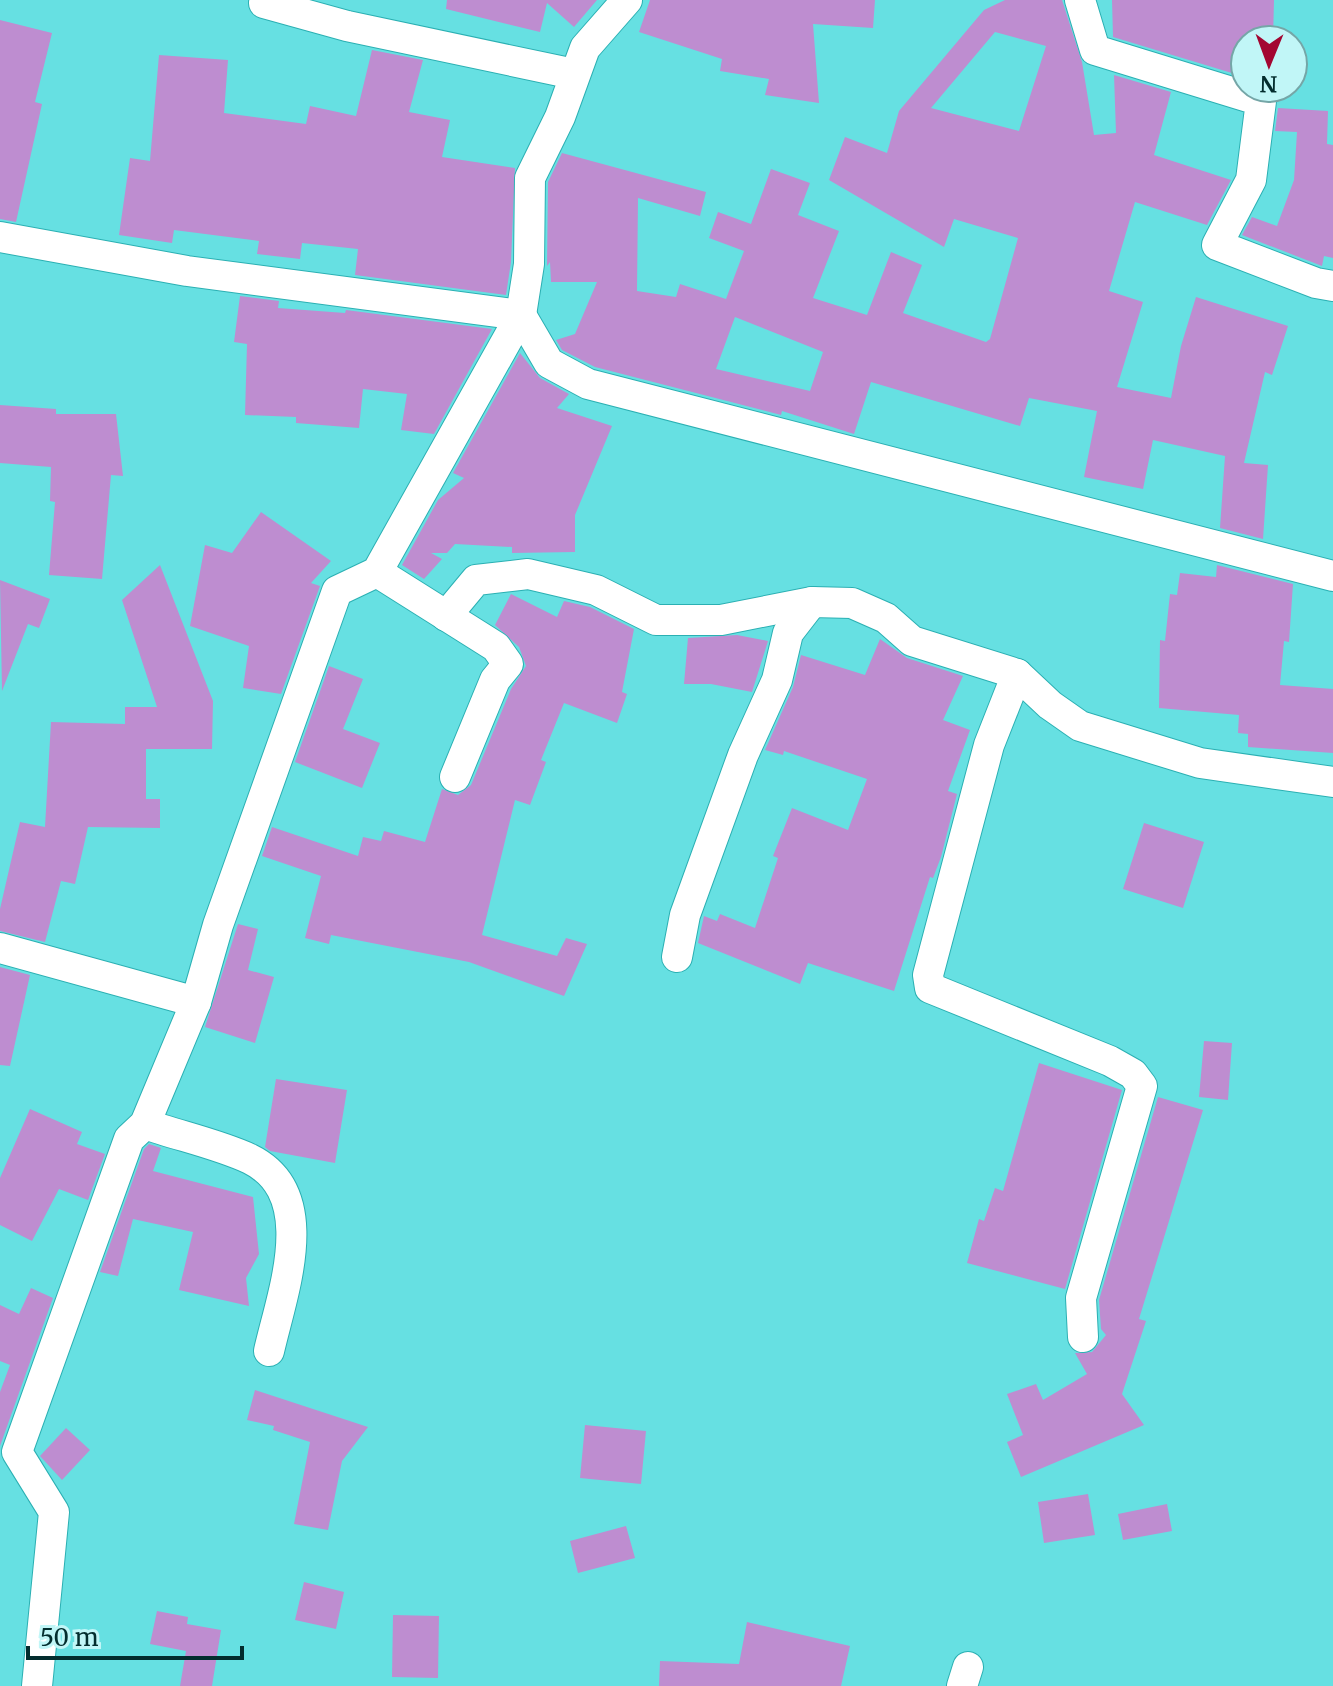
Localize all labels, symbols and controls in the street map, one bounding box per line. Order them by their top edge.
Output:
north arrow [1229,24,1309,104]
text: N [1259,70,1278,98]
scale bar [28,1610,242,1660]
text: 50 m [40,1622,99,1653]

